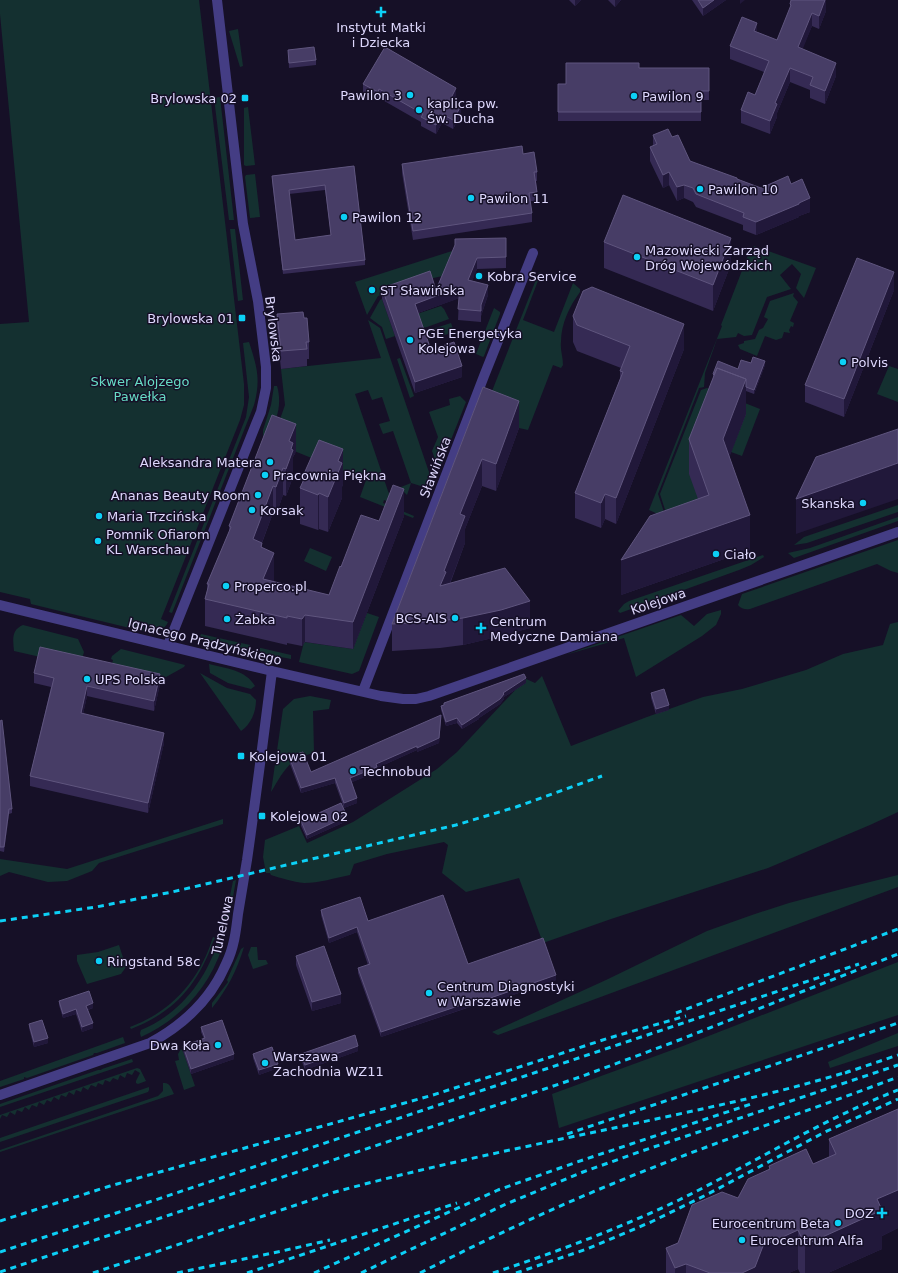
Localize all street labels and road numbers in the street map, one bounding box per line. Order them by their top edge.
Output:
street label: Brylowska [262,295,285,363]
street label: Sławińska [417,434,454,500]
street label: Kolejowa [628,585,688,618]
street label: Ignacego Prądzyńskiego [126,615,283,668]
street label: Tunelowa [209,894,236,957]

